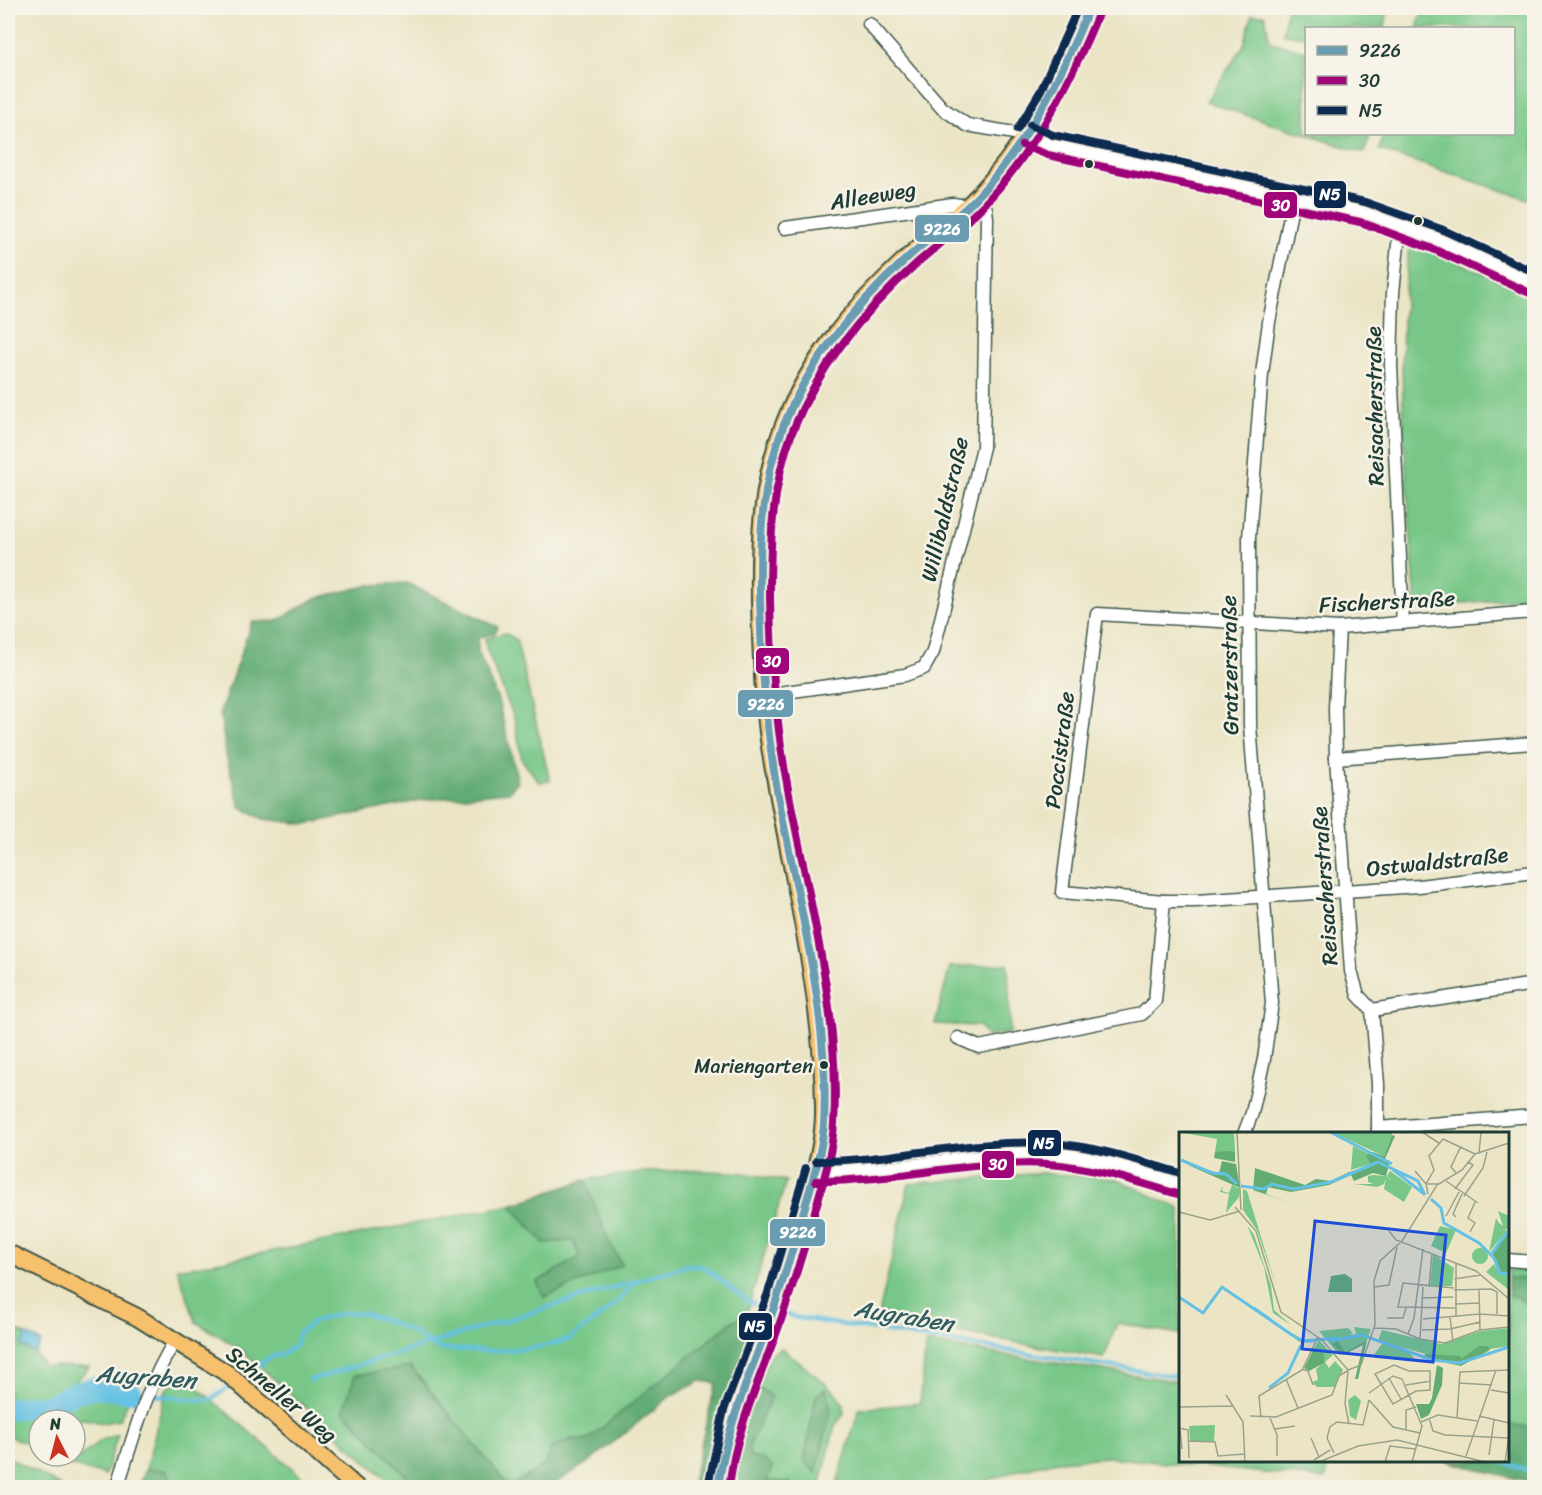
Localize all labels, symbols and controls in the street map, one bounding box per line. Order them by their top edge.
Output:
legend [1305,27,1515,135]
text: 9226 [1359,35,1401,67]
text: 30 [1359,65,1380,97]
text: N5 [1359,95,1382,127]
unlabelled marker [1083,158,1095,170]
street label: Alleeweg [826,169,919,222]
line badge: N5 [1313,180,1347,209]
text: N5 [1319,180,1341,209]
line badge: 30 [1263,191,1298,219]
text: 30 [1271,191,1290,220]
line badge: 9226 [914,214,970,243]
text: 9226 [923,215,961,244]
unlabelled marker [1412,215,1424,227]
street label: Reisacherstraße [1354,325,1395,486]
street label: Willibaldstraße [909,433,980,585]
street label: Fischerstraße [1318,578,1456,625]
street label: Gratzerstraße [1209,595,1250,735]
line badge: 30 [755,647,790,675]
text: 30 [762,647,781,676]
line badge: 9226 [737,689,794,718]
street label: Poccistraße [1033,689,1086,811]
text: 9226 [747,690,785,719]
street label: Reisacherstraße [1299,805,1350,967]
street label: Ostwaldstraße [1364,835,1510,888]
place label: Mariengarten [694,1049,813,1084]
marker: Mariengarten [818,1059,830,1071]
line badge: N5 [1027,1129,1062,1157]
text: N5 [1033,1129,1055,1158]
inset map [1179,1132,1509,1462]
line badge: 30 [981,1150,1015,1179]
text: 30 [988,1150,1007,1179]
line badge: 9226 [769,1218,826,1247]
text: 9226 [779,1218,817,1247]
water label: Augraben [850,1287,960,1345]
line badge: N5 [738,1312,773,1341]
text: N5 [744,1312,766,1341]
street label: Schneller Weg [217,1335,347,1453]
water label: Augraben [94,1352,200,1402]
north arrow [27,1408,87,1468]
text: N [47,1408,63,1439]

